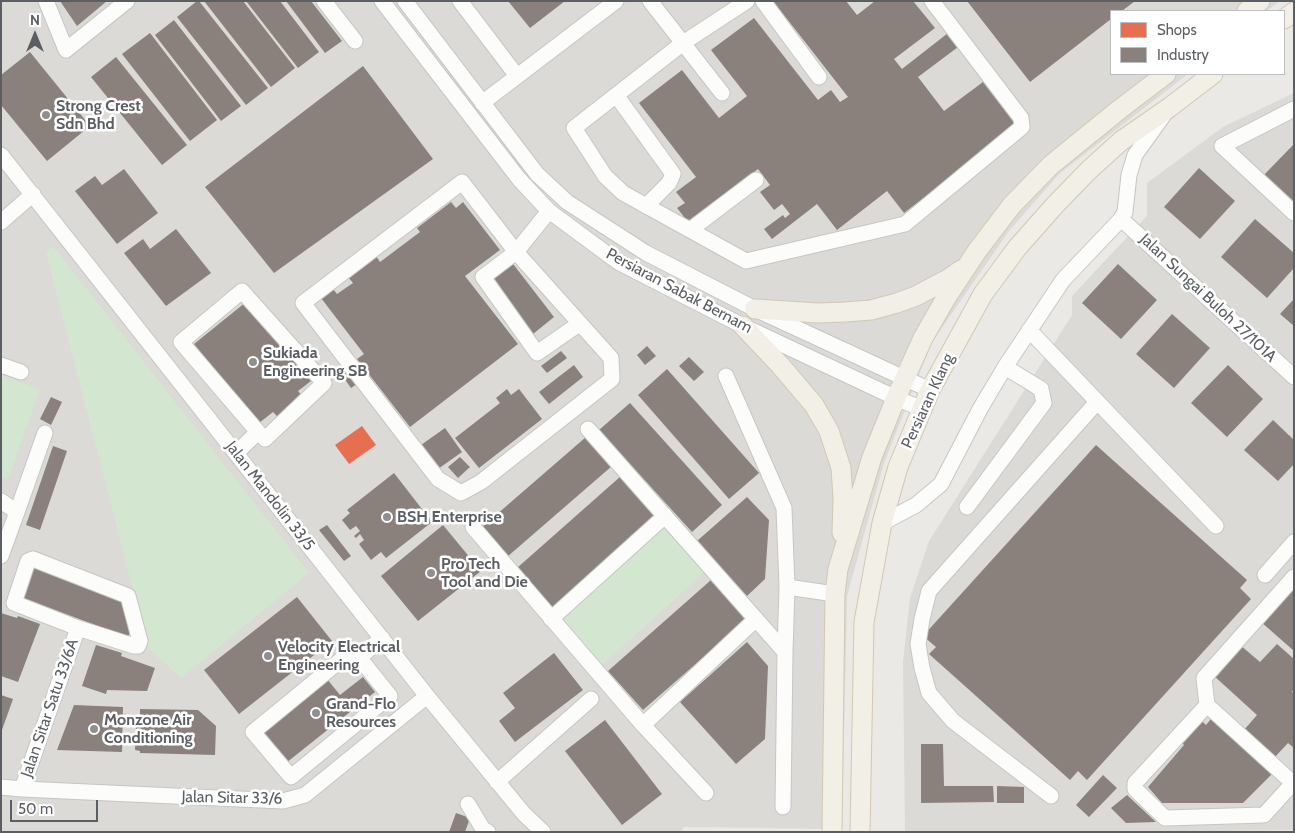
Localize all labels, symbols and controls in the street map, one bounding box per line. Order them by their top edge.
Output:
north arrow [10,10,60,60]
legend [1110,10,1285,75]
text: N [30,11,40,29]
text: Shops [1157,21,1197,39]
text: Industry [1157,46,1209,64]
place label: Strong Crest Sdn Bhd [56,96,141,134]
marker: Strong Crest Sdn Bhd [40,109,52,121]
street label: Jalan Sungai Buloh 27/101A [1136,230,1280,366]
street label: Persiaran Sabak Bernam [603,244,755,338]
place label: Sukiada Engineering SB [263,343,367,381]
street label: Persiaran Klang [898,351,958,451]
marker: Sukiada Engineering SB [247,356,259,368]
street label: Jalan Mandolin 33/5 [221,437,319,555]
place label: BSH Enterprise [397,507,502,527]
marker: BSH Enterprise [381,511,393,523]
place label: Pro Tech Tool and Die [441,554,528,592]
marker: Pro Tech Tool and Die [425,567,437,579]
street label: Jalan Sitar Satu 33/6A [17,636,83,780]
place label: Velocity Electrical Engineering [278,637,400,675]
marker: Velocity Electrical Engineering [262,650,274,662]
place label: Grand-Flo Resources [326,694,396,732]
marker: Grand-Flo Resources [310,707,322,719]
place label: Monzone Air Conditioning [104,710,192,748]
marker: Monzone Air Conditioning [88,723,100,735]
street label: Jalan Sitar 33/6 [181,788,283,808]
scale bar [12,790,100,822]
text: 50 m [18,800,53,818]

